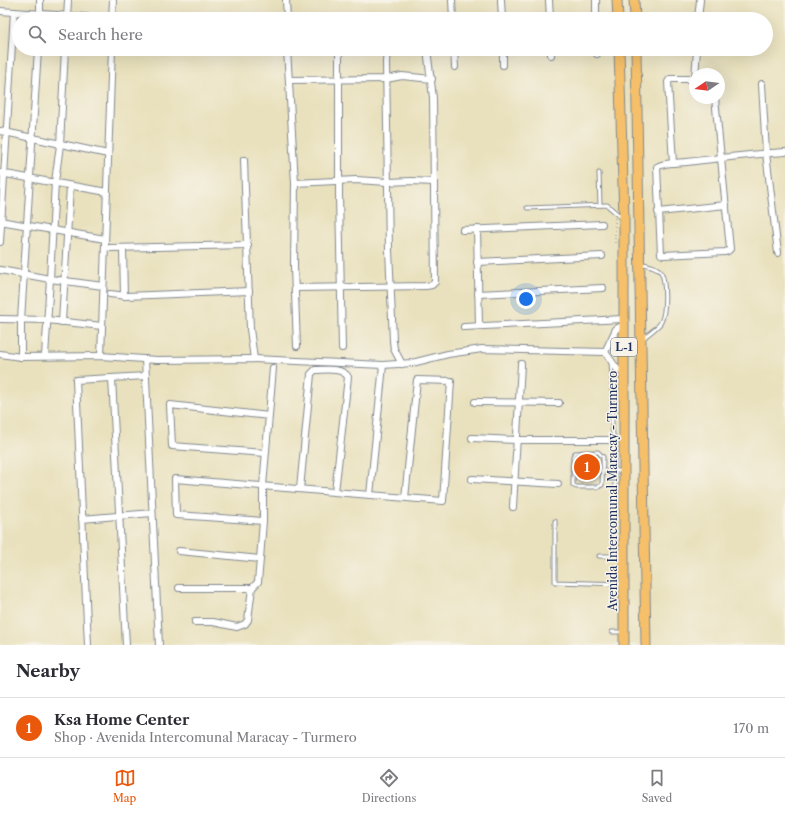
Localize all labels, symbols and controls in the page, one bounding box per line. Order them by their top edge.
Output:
search box [12,12,773,56]
icon: search [26,23,48,45]
text: Search here [58,25,143,44]
north arrow [689,68,725,104]
your location [516,289,536,309]
road number: L-1 [611,338,637,356]
street label: Avenida Intercomunal Maracay - Turmero [605,371,620,612]
pin: 1 [574,452,600,482]
text: Nearby [16,661,80,681]
text: Ksa Home Center [54,710,189,729]
text: 1 [26,720,32,736]
text: 170 m [733,720,769,736]
text: Shop · Avenida Intercomunal Maracay - Turmero [54,729,357,745]
tab: Map [113,767,136,805]
tab: Directions [362,767,416,805]
tab: Saved [642,767,672,805]

